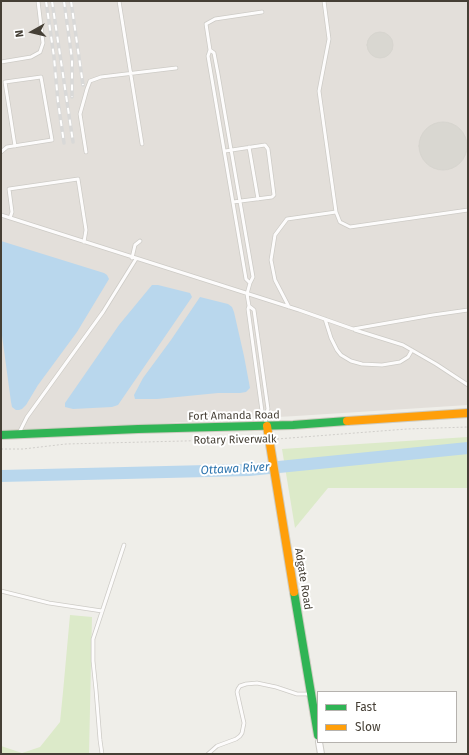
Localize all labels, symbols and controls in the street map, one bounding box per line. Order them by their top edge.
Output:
north arrow [12,12,52,52]
text: N [13,29,27,38]
street label: Fort Amanda Road [188,409,280,423]
street label: Rotary Riverwalk [193,433,277,447]
water label: Ottawa River [200,460,270,478]
street label: Adgate Road [292,547,314,611]
legend [317,691,457,743]
text: Fast [355,700,377,714]
text: Slow [355,720,381,734]

